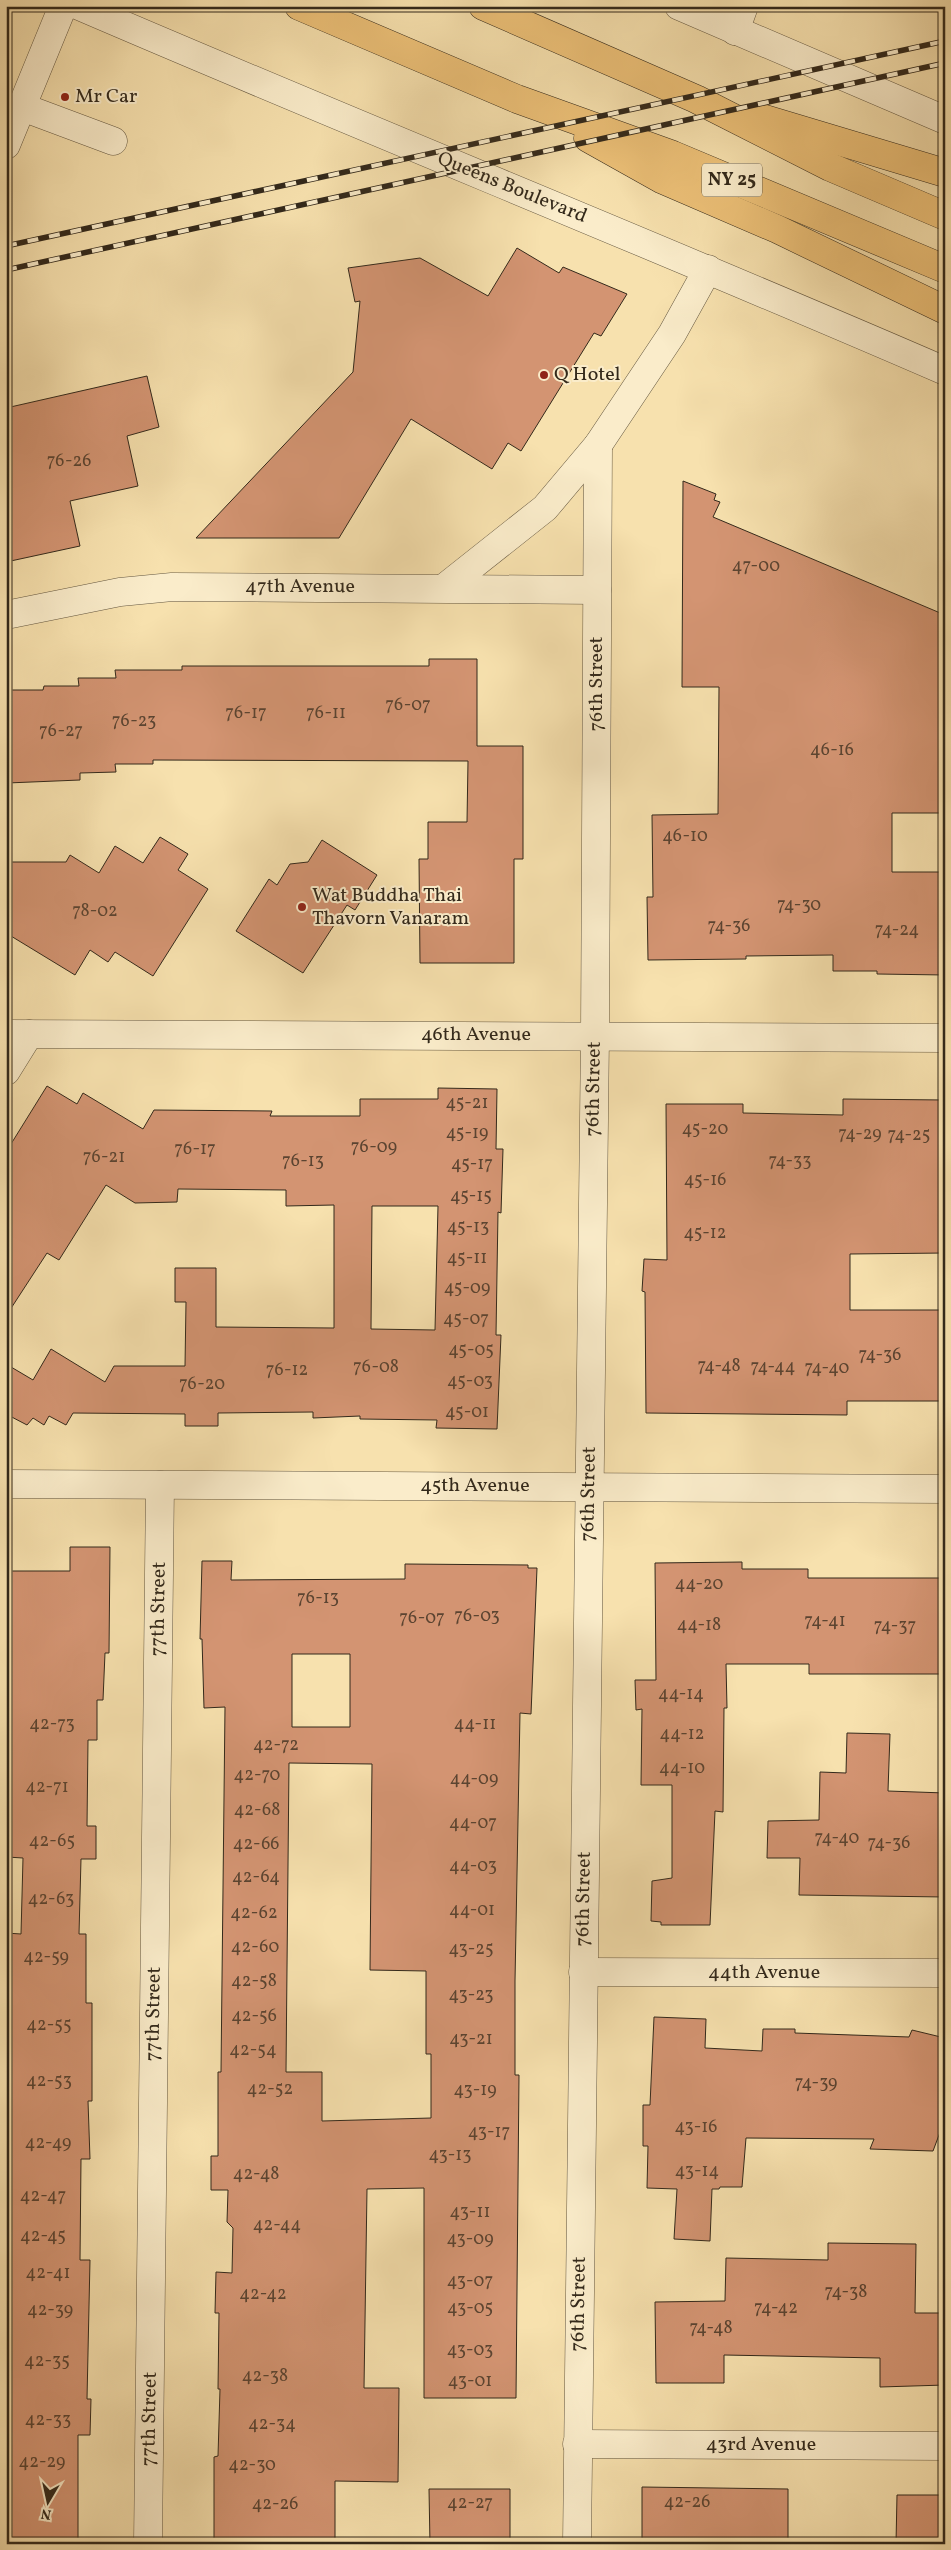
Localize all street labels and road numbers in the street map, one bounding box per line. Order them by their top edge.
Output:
street label: Queens Boulevard [433,145,591,231]
road number: NY 25 [702,164,762,196]
street label: 47th Avenue [245,573,355,601]
street label: 76th Street [583,636,611,732]
street label: 46th Avenue [421,1021,531,1049]
street label: 76th Street [579,1041,609,1137]
street label: 76th Street [574,1446,604,1542]
street label: 45th Avenue [420,1472,530,1500]
street label: 77th Street [144,1561,174,1657]
street label: 76th Street [569,1851,599,1947]
street label: 44th Avenue [708,1959,820,1987]
street label: 77th Street [139,1966,169,2062]
street label: 76th Street [564,2256,594,2352]
street label: 77th Street [135,2371,165,2467]
street label: 43rd Avenue [706,2431,816,2459]

